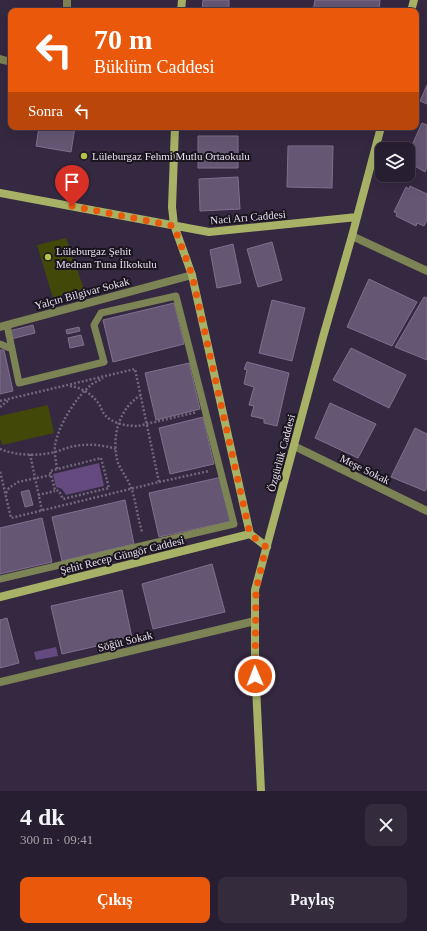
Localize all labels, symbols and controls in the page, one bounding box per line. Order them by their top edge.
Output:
icon: left [28,24,80,76]
text: 70 m [94,24,152,55]
text: Büklüm Caddesi [94,57,215,77]
icon: left [71,100,93,122]
text: Sonra [28,103,63,119]
map controls [375,142,415,182]
button: layers [375,142,415,182]
place label: Lüleburgaz Fehmi Mutlu Ortaokulu [92,150,250,162]
marker: Lüleburgaz Fehmi Mutlu Ortaokulu [79,151,89,161]
pin [55,165,89,206]
icon: arrive [61,171,83,193]
street label: Naci Arı Caddesi [210,208,286,226]
place label: Lüleburgaz Şehit Mednan Tuna İlkokulu [56,245,157,270]
marker: Lüleburgaz Şehit Mednan Tuna İlkokulu [43,252,53,262]
street label: Yalçın Bilgivar Sokak [33,274,131,311]
street label: Özgürlük Caddesi [265,413,297,493]
street label: Meşe Sokak [338,452,392,486]
street label: Şehit Recep Güngör Caddesi [59,534,185,576]
street label: Söğüt Sokak [96,628,154,654]
position arrow [234,655,276,697]
text: 4 dk [20,804,65,830]
button: close [365,804,407,846]
text: 300 m · 09:41 [20,832,93,847]
button: Çıkış [20,877,210,923]
button: Paylaş [218,877,407,923]

